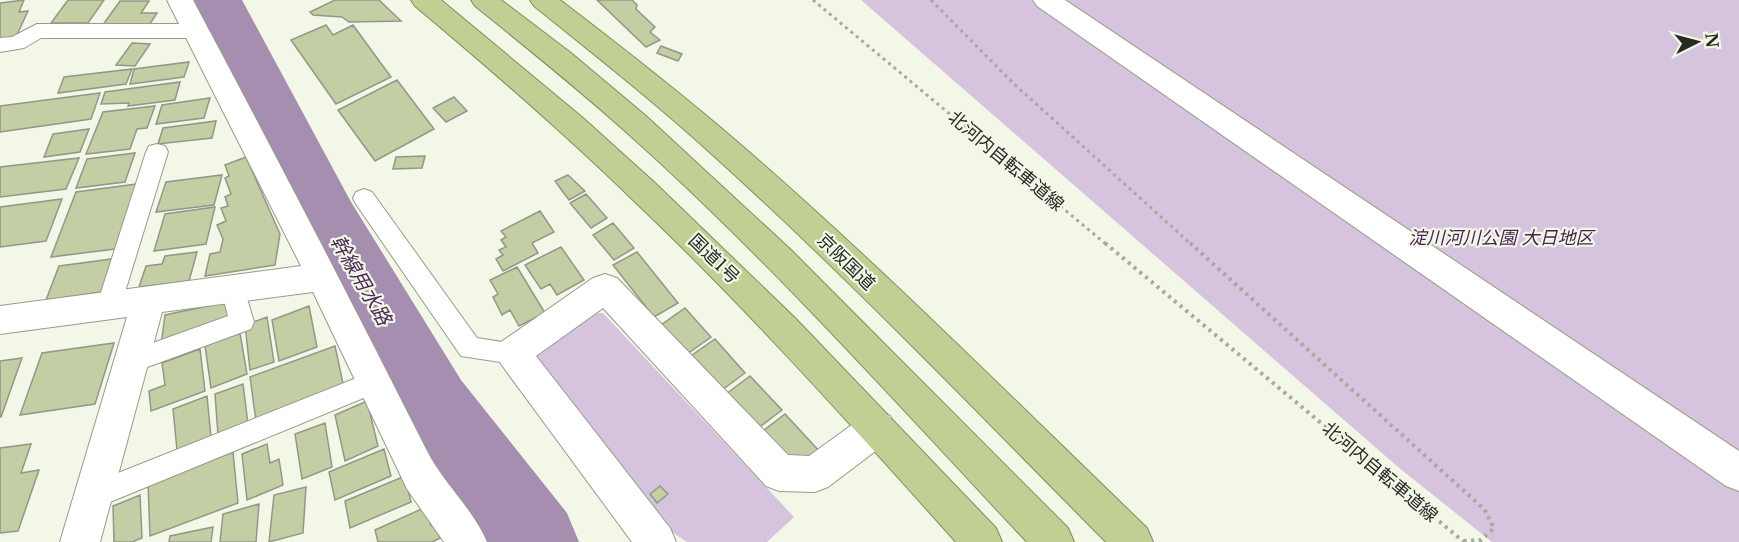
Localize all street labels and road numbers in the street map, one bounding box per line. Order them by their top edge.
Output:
street label: 北河内自転車道線 [944,106,1068,216]
street label: 京阪国道 [812,229,880,295]
street label: 国道1号 [684,230,744,288]
street label: 北河内自転車道線 [1318,417,1442,527]

